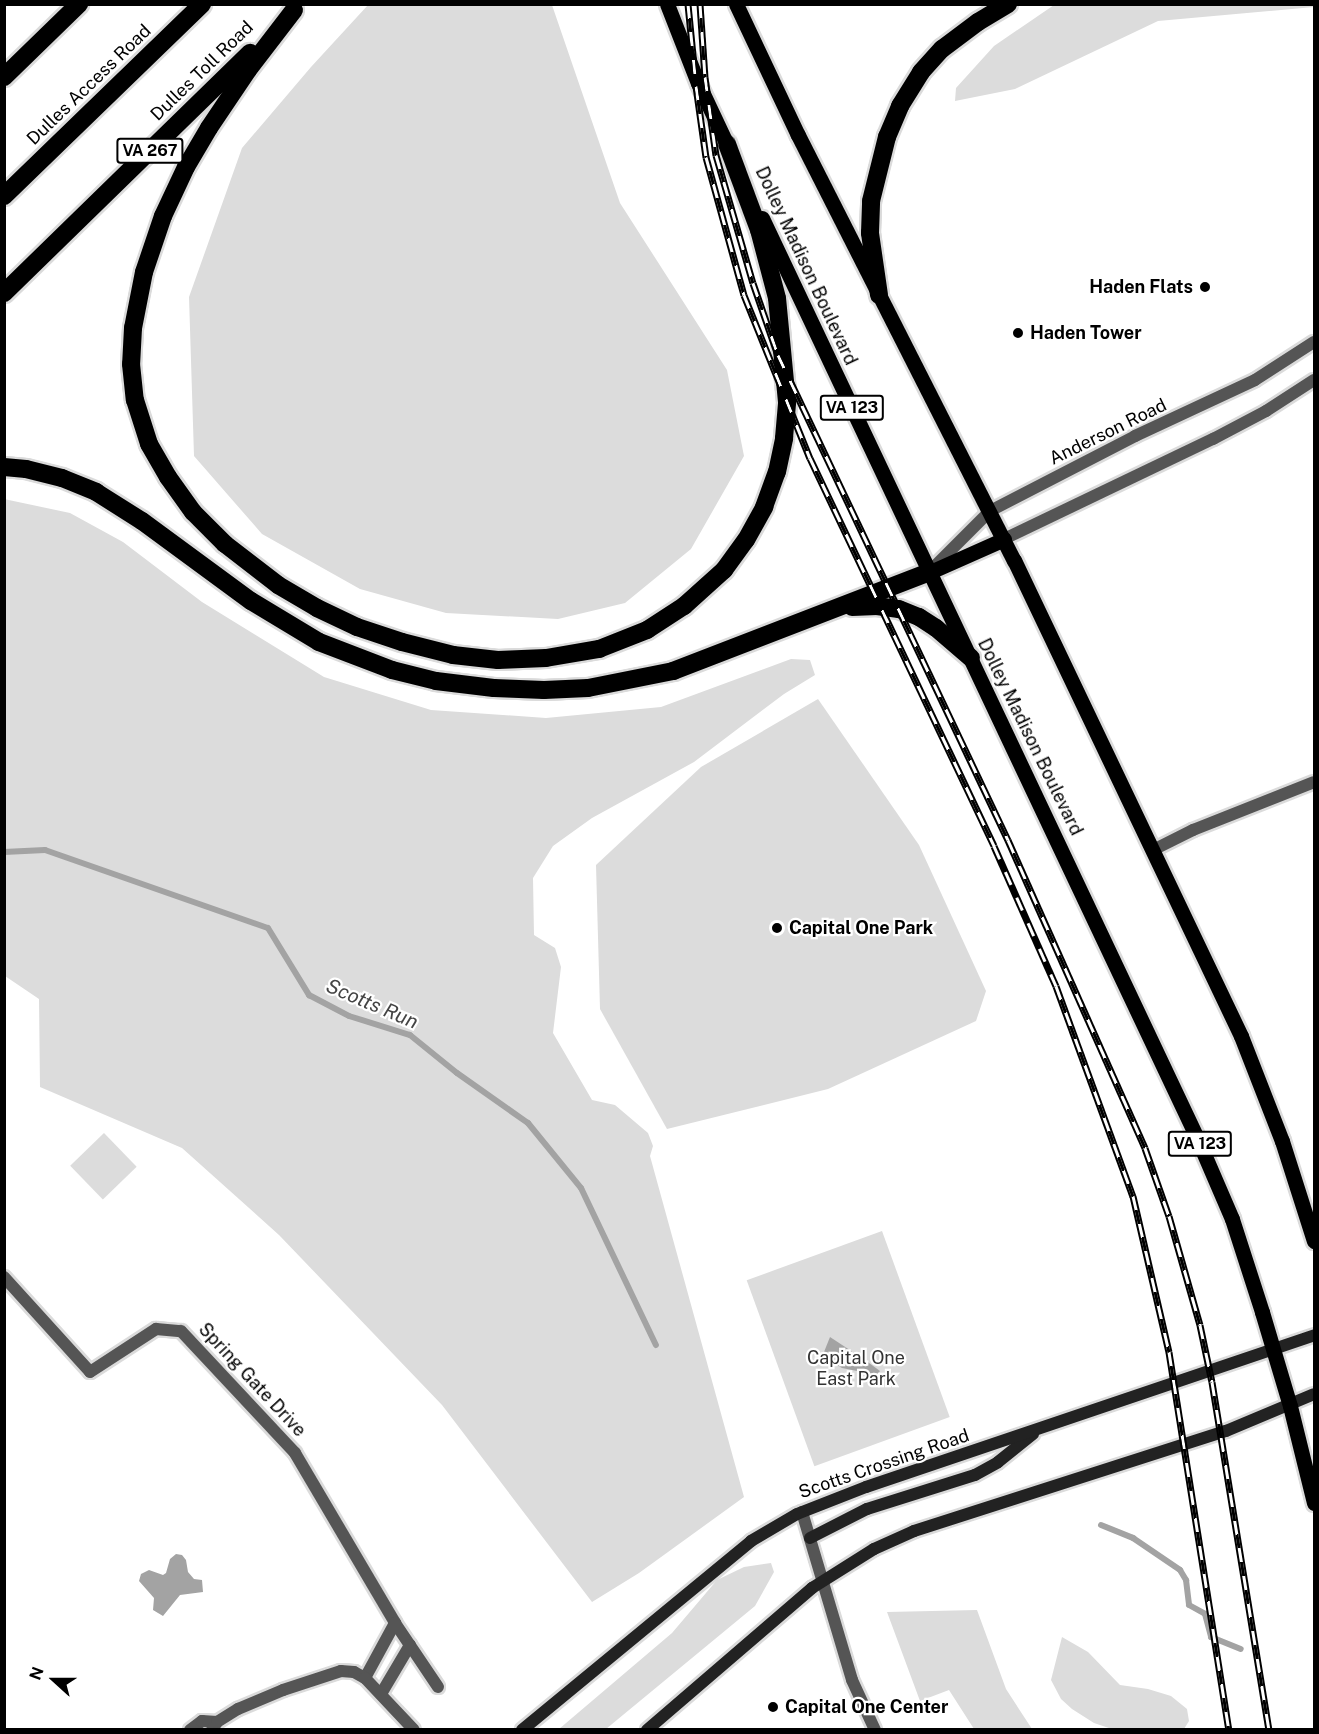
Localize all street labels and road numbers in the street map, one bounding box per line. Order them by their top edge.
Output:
street label: Dulles Toll Road [146,17,258,125]
street label: Dulles Access Road [22,20,156,150]
road number: VA 267 [116,138,184,164]
street label: Dolley Madison Boulevard [750,163,862,369]
street label: Anderson Road [1046,394,1170,470]
road number: VA 123 [819,395,885,421]
street label: Dolley Madison Boulevard [973,635,1087,839]
road number: VA 123 [1167,1131,1233,1157]
street label: Spring Gate Drive [194,1319,310,1441]
street label: Scotts Crossing Road [796,1425,972,1503]

